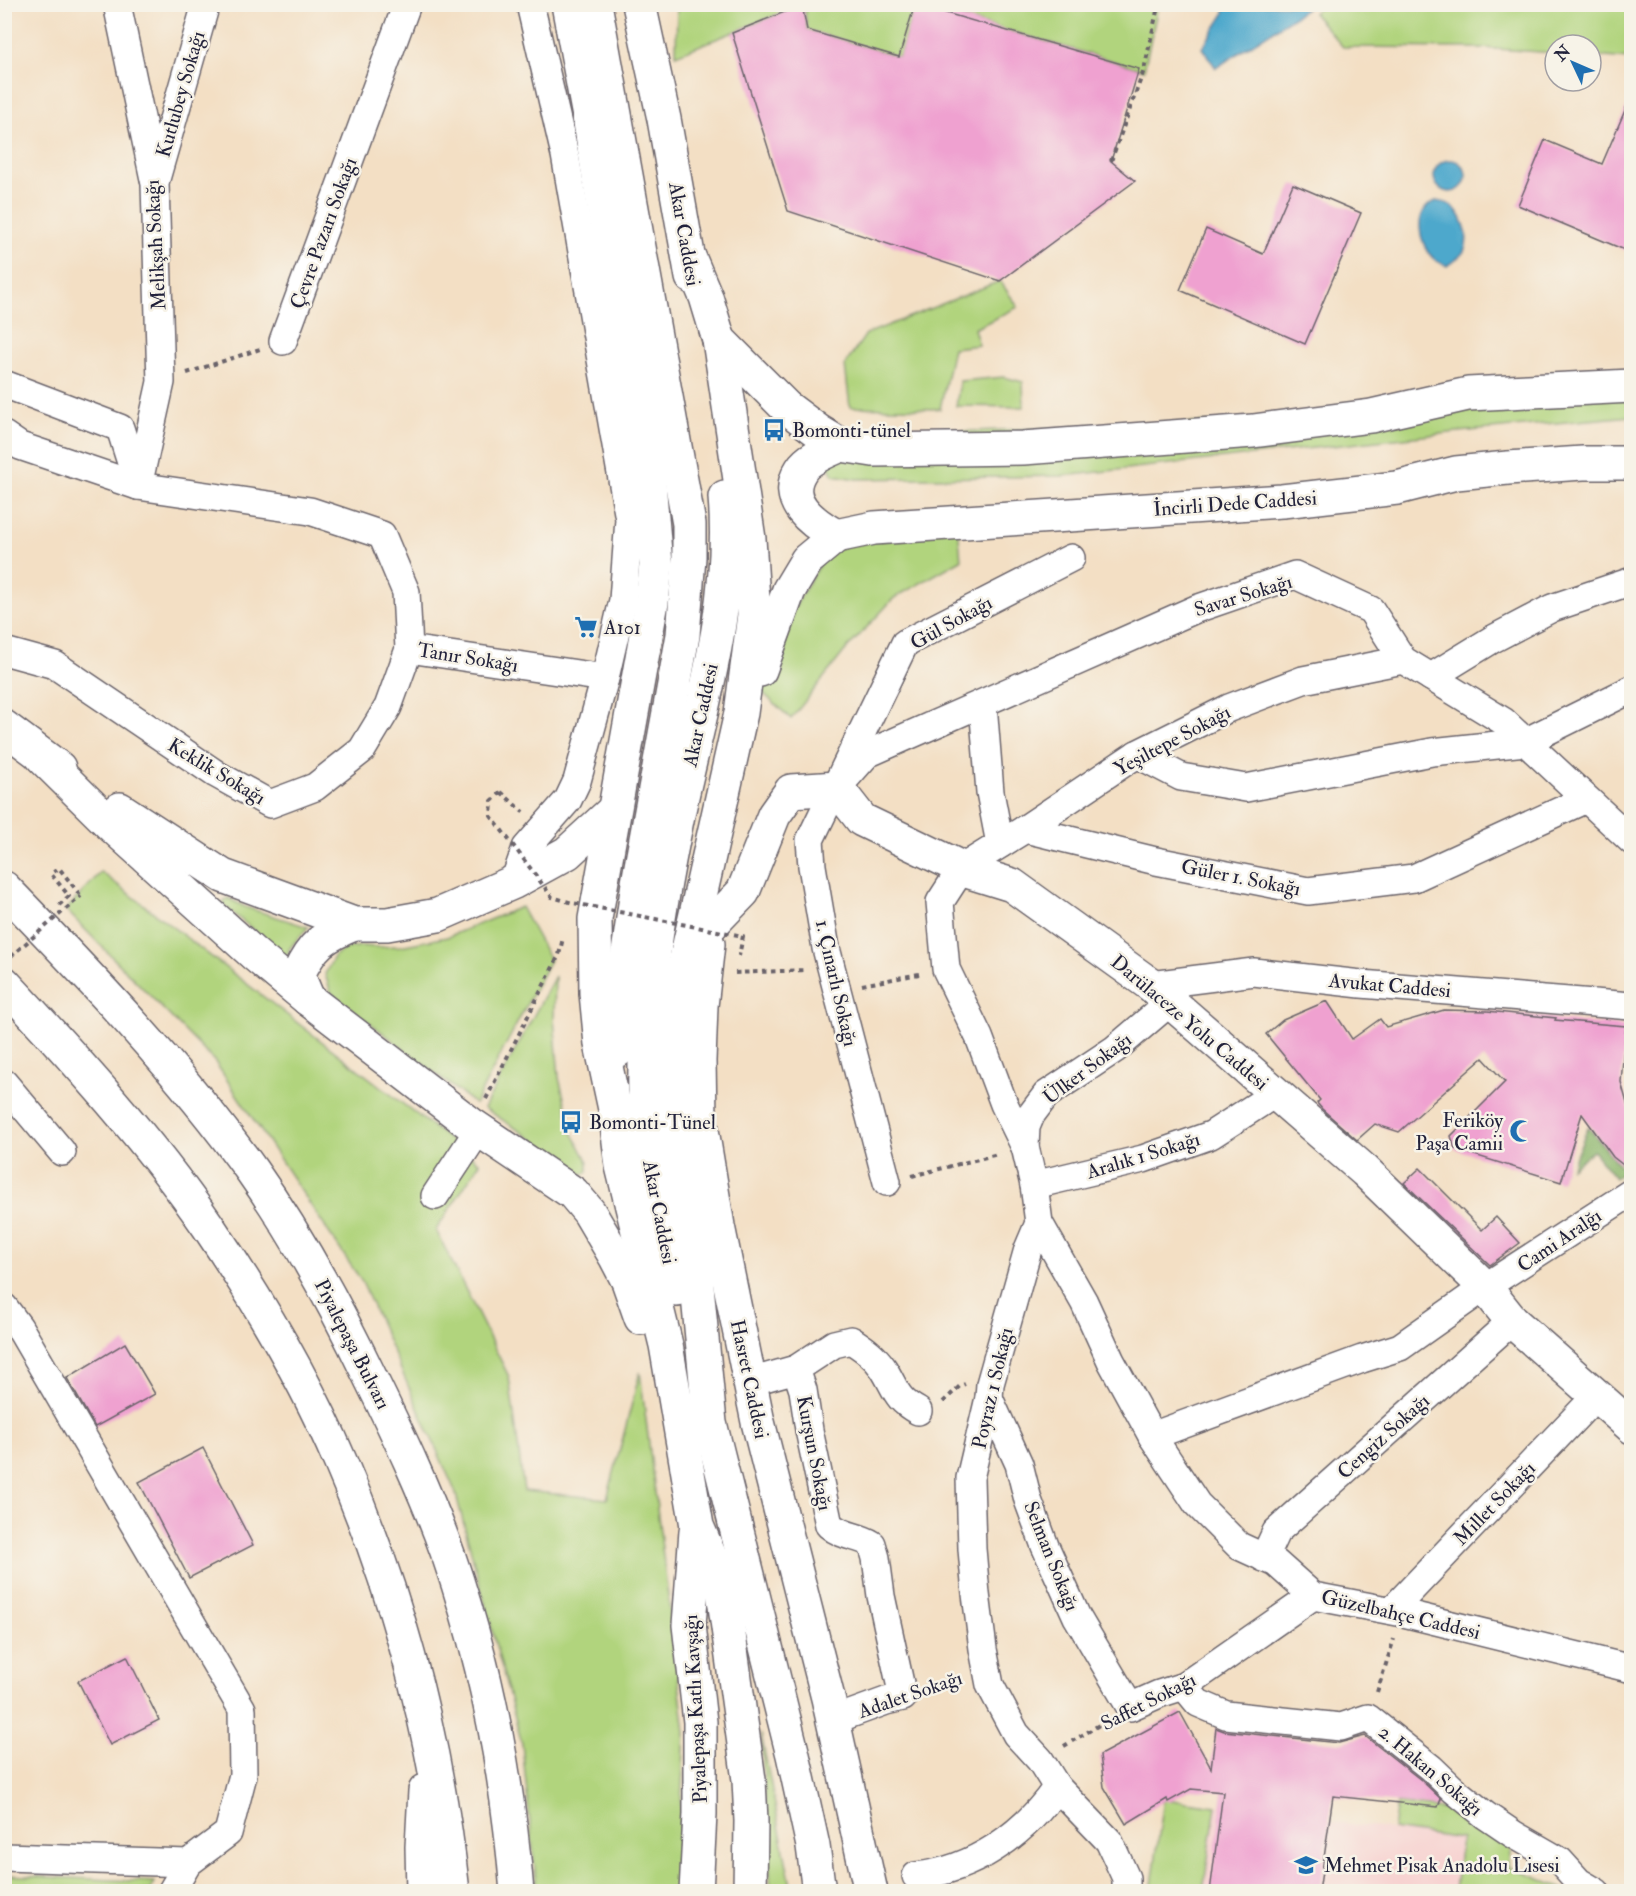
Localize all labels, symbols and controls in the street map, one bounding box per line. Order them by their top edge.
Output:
street label: Kutlubey Sokağı [150,28,210,160]
north arrow [1543,33,1603,93]
text: N [1550,41,1576,66]
street label: Çevre Pazarı Sokağı [284,154,362,312]
street label: Melikşah Sokağı [140,179,171,311]
street label: Akar Caddesi [663,179,706,288]
bus stop icon: Bomonti-tünel [761,417,787,443]
place label: Bomonti-tünel [792,418,911,443]
street label: İncirli Dede Caddesi [1152,485,1318,522]
street label: Savar Sokağı [1191,569,1295,622]
street label: Gül Sokağı [906,590,997,655]
supermarket icon: A101 [573,614,599,640]
place label: A101 [603,615,641,640]
street label: Tanır Sokağı [416,637,520,678]
street label: Akar Caddesi [677,661,724,770]
street label: Yeşiltepe Sokağı [1110,699,1235,782]
street label: Keklik Sokağı [163,733,270,810]
street label: Güler 1. Sokağı [1179,854,1303,901]
street label: 1. Çınarlı Sokağı [810,917,863,1049]
street label: Darülaceze Yolu Caddesi [1106,949,1274,1096]
street label: Avukat Caddesi [1327,968,1452,1003]
street label: Ülker Sokağı [1038,1027,1137,1110]
place label: Feriköy Paşa Camii [1415,1108,1504,1156]
bus stop icon: Bomonti-Tünel [558,1109,584,1135]
place label: Bomonti-Tünel [589,1110,716,1135]
mosque icon: Feriköy Paşa Camii [1508,1118,1534,1144]
street label: Aralık 1 Sokağı [1082,1126,1203,1185]
street label: Akar Caddesi [637,1157,682,1266]
street label: Cami Aralğı [1512,1203,1606,1278]
street label: Piyalepaşa Bulvarı [308,1275,396,1414]
street label: Hasret Caddesi [725,1317,774,1441]
street label: Poyraz 1 Sokağı [966,1325,1019,1451]
street label: Cengiz Sokağı [1332,1388,1435,1484]
street label: Kurşun Sokağı [791,1393,838,1513]
street label: Millet Sokağı [1448,1456,1541,1551]
street label: Selman Sokağı [1018,1498,1085,1615]
street label: Güzelbahçe Caddesi [1319,1584,1483,1645]
street label: Piyalepaşa Katlı Kavşağı [678,1614,714,1804]
street label: Adalet Sokağı [854,1665,965,1724]
street label: Saffet Sokağı [1097,1667,1200,1736]
street label: 2. Hakan Sokağı [1373,1720,1488,1821]
school or university icon: Mehmet Pisak Anadolu Lisesi [1293,1852,1319,1878]
place label: Mehmet Pisak Anadolu Lisesi [1324,1853,1560,1878]

